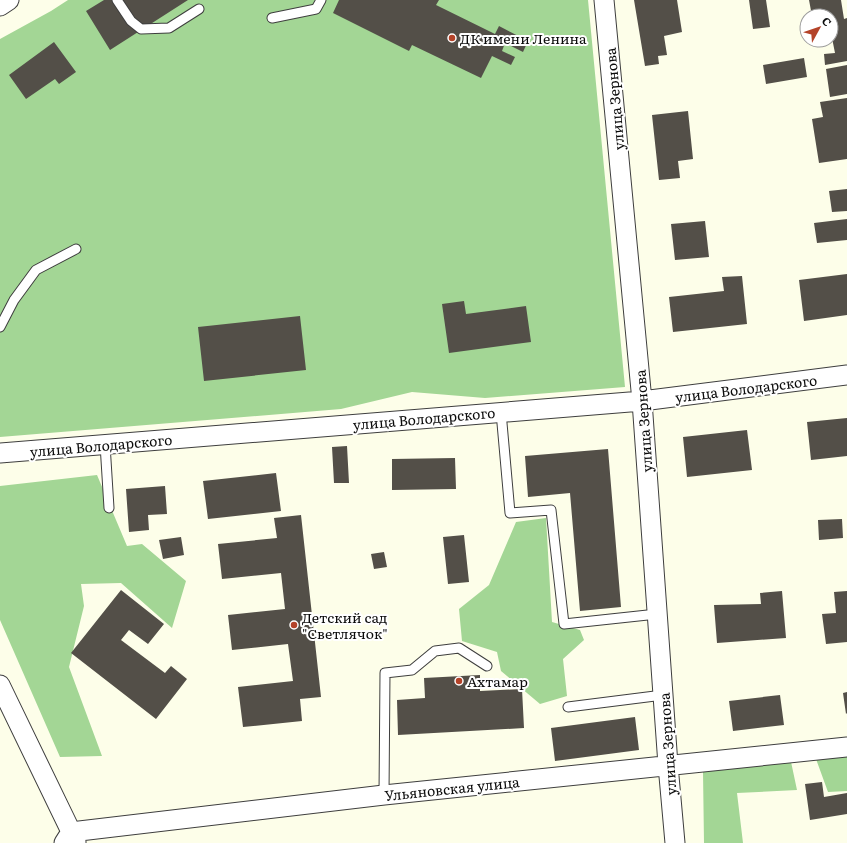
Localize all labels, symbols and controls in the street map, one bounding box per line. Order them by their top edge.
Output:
north arrow [799,8,839,48]
text: С [819,13,836,29]
place label: ДК имени Ленина [460,28,587,48]
marker: ДК имени Ленина [447,33,457,43]
street label: улица Зернова [600,46,628,151]
street label: улица Зернова [629,369,657,473]
street label: улица Володарского [674,369,818,407]
street label: улица Володарского [352,402,496,434]
street label: улица Володарского [29,429,173,461]
place label: Детский сад "Светлячок" [302,607,388,643]
marker: Детский сад "Светлячок" [289,620,299,630]
place label: Ахтамар [467,671,528,691]
marker: Ахтамар [454,676,464,686]
street label: улица Зернова [653,692,681,796]
street label: Ульяновская улица [383,771,521,805]

